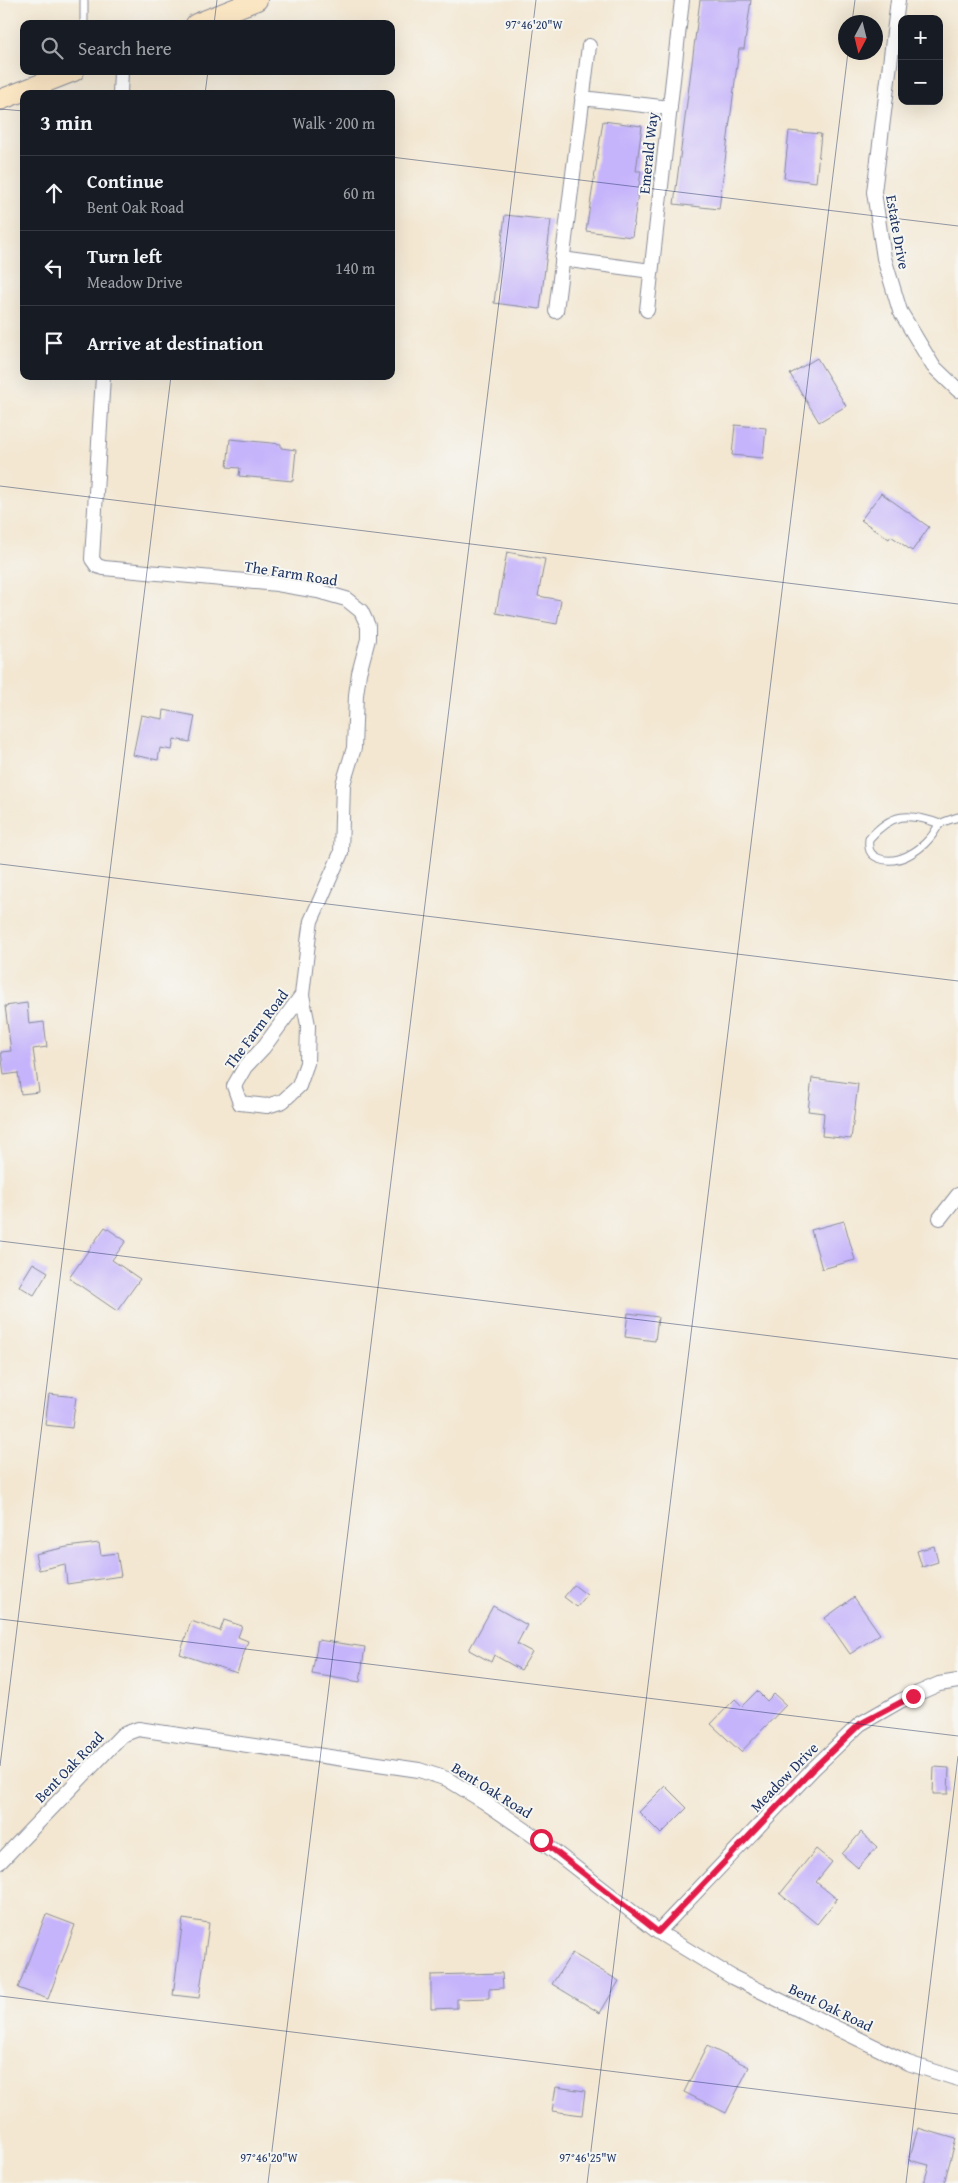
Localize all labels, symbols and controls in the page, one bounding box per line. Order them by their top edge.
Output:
north arrow [838,15,883,60]
map controls [898,15,943,105]
button: + [898,15,943,60]
text: 97°46'20"W [505,16,564,33]
search box [20,20,395,75]
icon: search [38,34,66,62]
text: Search here [78,34,172,62]
button: − [898,60,943,105]
text: 3 min [40,107,92,138]
street label: Emerald Way [633,110,663,195]
text: Walk · 200 m [292,111,375,135]
text: Continue [87,167,164,195]
icon: ahead [40,179,68,207]
text: 60 m [343,181,375,205]
street label: Estate Drive [881,193,915,271]
text: Bent Oak Road [87,195,184,219]
text: Turn left [87,242,162,270]
icon: left [40,254,68,282]
text: 140 m [335,256,375,280]
text: Meadow Drive [87,270,182,294]
icon: arrive [40,329,68,357]
text: Arrive at destination [87,329,263,357]
street label: The Farm Road [243,555,339,591]
street label: The Farm Road [219,985,293,1073]
route end [902,1685,925,1708]
street label: Bent Oak Road [30,1727,108,1807]
street label: Meadow Drive [745,1738,823,1816]
street label: Bent Oak Road [448,1757,536,1823]
route start [530,1829,553,1852]
street label: Bent Oak Road [785,1978,877,2036]
text: 97°46'20"W [240,2149,299,2166]
text: 97°46'25"W [559,2149,618,2166]

